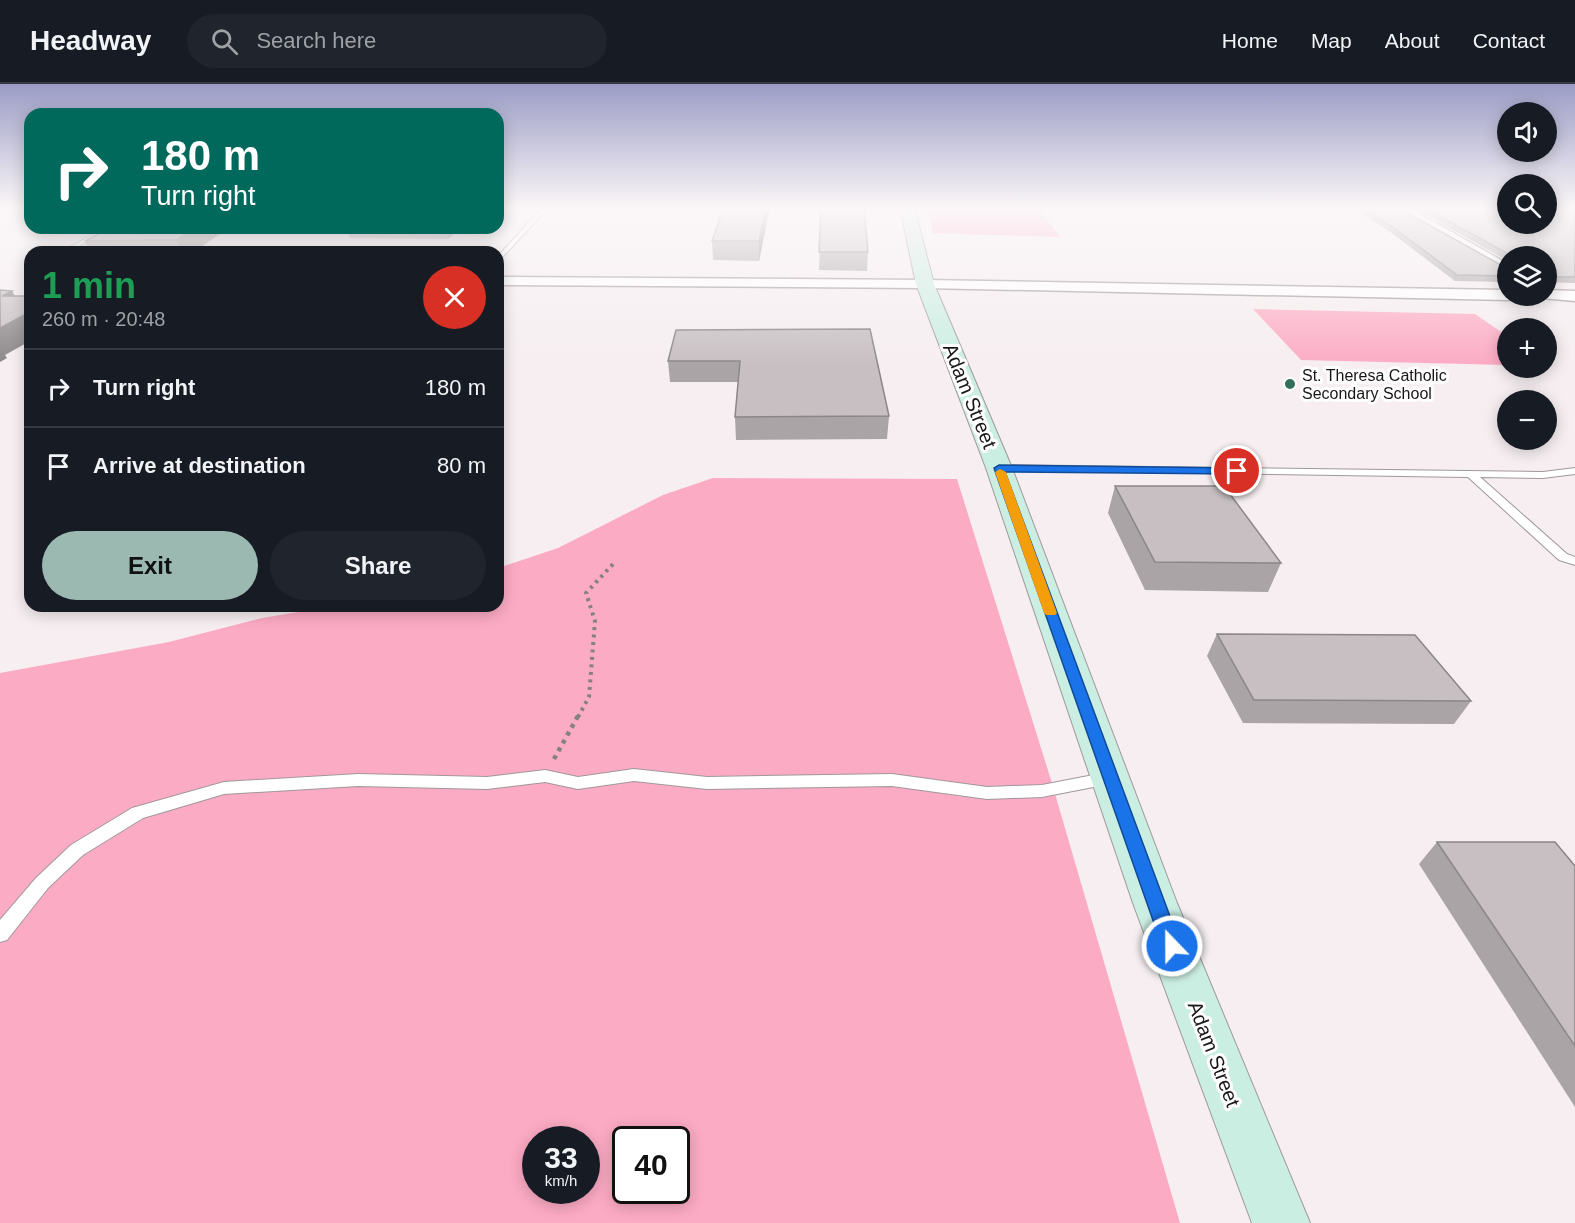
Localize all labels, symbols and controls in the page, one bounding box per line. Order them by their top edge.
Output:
search box [187,14,607,68]
text: Headway [30,25,151,56]
icon: search [208,25,241,58]
text: Search here [256,28,376,53]
text: Home [1222,29,1278,52]
text: Map [1311,29,1352,52]
text: About [1385,29,1440,52]
text: Contact [1473,29,1545,52]
map controls [1497,102,1557,450]
button: sound [1497,102,1557,162]
icon: right [42,132,120,210]
text: 180 m [141,132,260,179]
button: search [1497,174,1557,234]
text: Turn right [141,181,256,211]
button: layers [1497,246,1557,306]
text: 1 min [42,265,136,306]
button: close [423,266,486,329]
text: 260 m · 20:48 [42,308,165,330]
button: + [1497,318,1557,378]
street label: Adam Street [939,340,1001,452]
place label: St. Theresa Catholic Secondary School [1302,367,1447,402]
icon: right [42,372,75,405]
text: Turn right [93,375,195,400]
text: 180 m [425,375,486,400]
marker: St. Theresa Catholic Secondary School [1283,377,1297,391]
button: − [1497,390,1557,450]
pin [1211,445,1262,496]
icon: arrive [42,450,75,483]
text: Arrive at destination [93,453,306,478]
text: 80 m [437,453,486,478]
icon: arrive [1220,454,1253,487]
button: Exit [42,531,258,600]
button: Share [270,531,486,600]
position arrow [1140,914,1204,978]
street label: Adam Street [1184,998,1244,1110]
speed limit sign: 40 [612,1126,690,1204]
text: 33 [544,1141,578,1174]
text: km/h [545,1172,577,1189]

